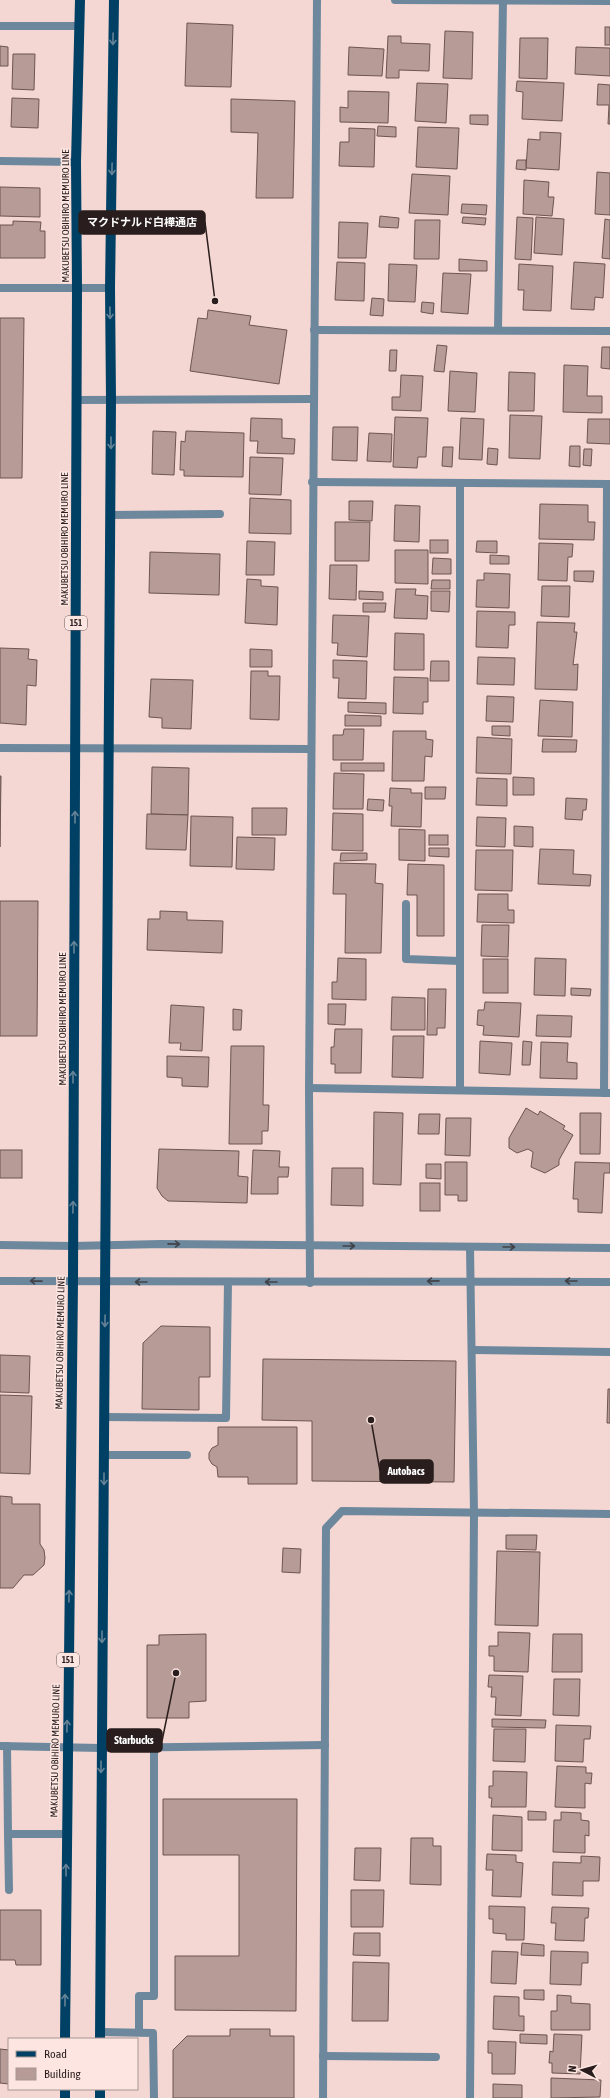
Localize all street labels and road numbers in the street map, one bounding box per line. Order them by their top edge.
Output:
street label: MAKUBETSU OBIHIRO MEMURO LINE [60,149,71,283]
street label: MAKUBETSU OBIHIRO MEMURO LINE [59,472,70,606]
road number: 151 [65,616,87,630]
street label: MAKUBETSU OBIHIRO MEMURO LINE [57,952,68,1086]
street label: MAKUBETSU OBIHIRO MEMURO LINE [53,1276,67,1410]
road number: 151 [57,1653,79,1667]
street label: MAKUBETSU OBIHIRO MEMURO LINE [48,1684,62,1818]

